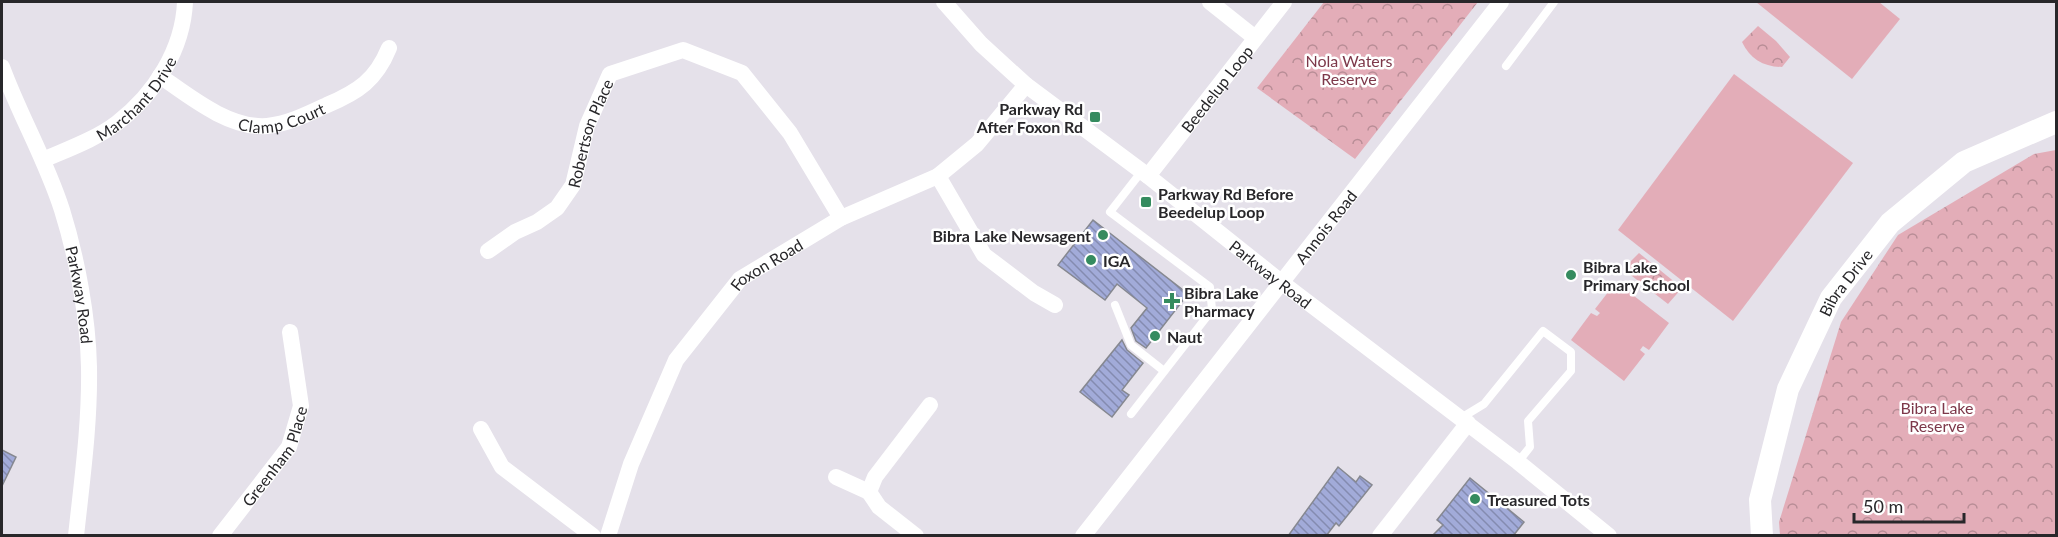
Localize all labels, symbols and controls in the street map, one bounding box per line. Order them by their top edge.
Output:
street label: Beedelup Loop [1177,41,1256,136]
park label: Nola Waters Reserve [1305,51,1393,88]
street label: Marchant Drive [92,53,179,144]
street label: Robertson Place [563,76,616,190]
street label: Clamp Court [236,98,328,136]
place label: Parkway Rd After Foxon Rd [976,99,1083,136]
marker: Parkway Rd After Foxon Rd [1088,110,1102,124]
place label: Parkway Rd Before Beedelup Loop [1158,184,1294,221]
street label: Annois Road [1291,186,1360,267]
marker: Parkway Rd Before Beedelup Loop [1139,195,1153,209]
place label: Bibra Lake Newsagent [932,226,1091,245]
marker: Bibra Lake Newsagent [1096,228,1110,242]
street label: Foxon Road [726,234,806,294]
street label: Parkway Road [1226,236,1316,312]
street label: Parkway Road [63,244,97,344]
street label: Bibra Drive [1814,245,1876,319]
place label: IGA [1103,251,1131,270]
marker: IGA [1084,253,1098,267]
place label: Bibra Lake Primary School [1583,257,1690,294]
marker: Bibra Lake Primary School [1564,268,1578,282]
place label: Bibra Lake Pharmacy [1184,283,1259,320]
marker: Bibra Lake Pharmacy [1165,294,1179,308]
place label: Naut [1167,327,1202,346]
marker: Naut [1148,329,1162,343]
park label: Bibra Lake Reserve [1900,398,1974,435]
street label: Greenham Place [238,403,310,510]
scale bar [1854,486,1964,524]
place label: Treasured Tots [1487,490,1590,509]
marker: Treasured Tots [1468,492,1482,506]
text: 50 m [1863,495,1903,517]

